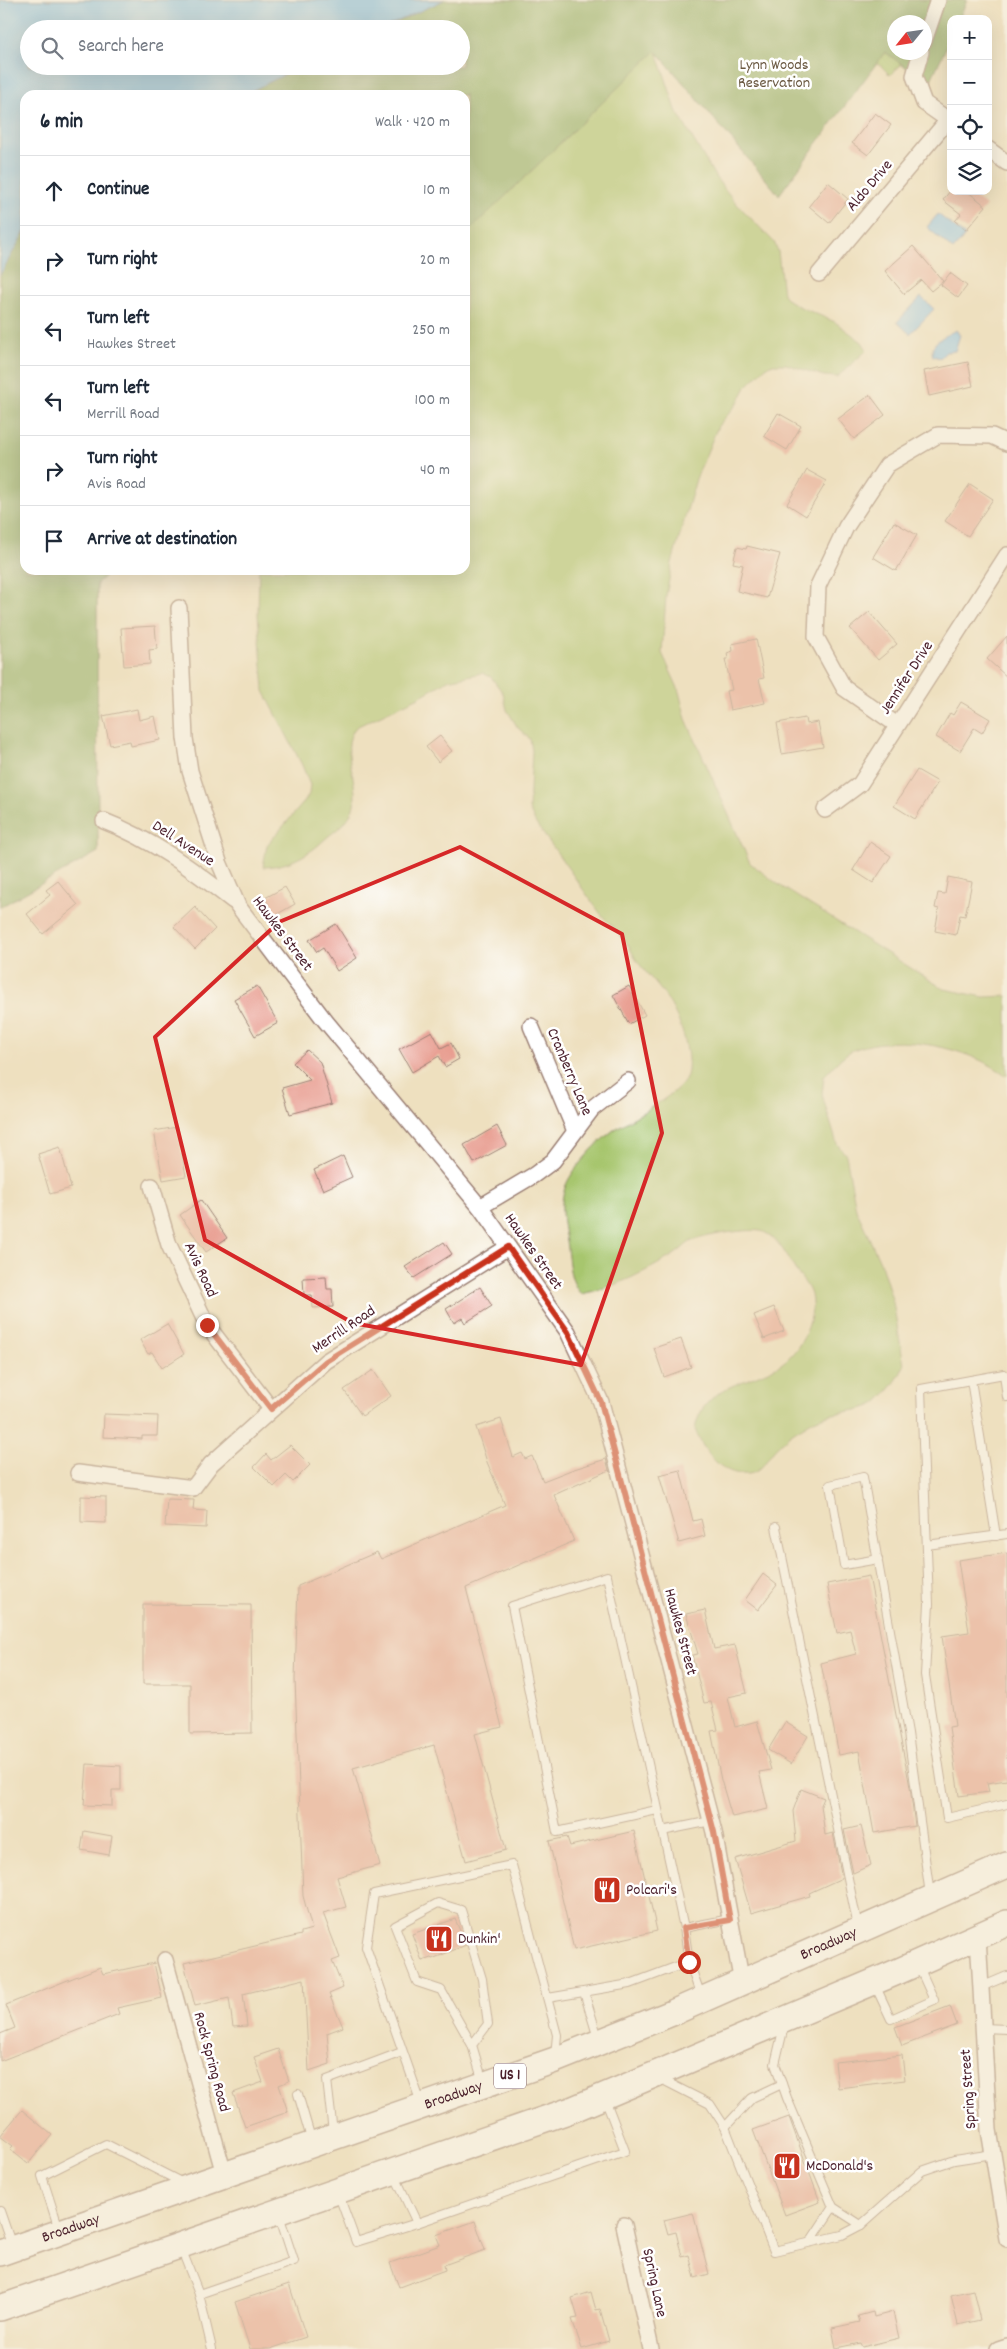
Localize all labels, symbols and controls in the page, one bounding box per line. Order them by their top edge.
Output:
north arrow [887,15,932,60]
map controls [947,15,992,195]
button: + [947,15,992,60]
search box [20,20,470,75]
icon: search [38,34,66,62]
text: Search here [78,34,164,61]
park label: Lynn Woods Reservation [738,54,810,95]
button: − [947,60,992,105]
button: locate [947,105,992,150]
text: 6 min [40,108,83,138]
text: Walk · 420 m [375,111,450,134]
button: layers [947,150,992,195]
street label: Aldo Drive [841,155,899,217]
icon: ahead [40,177,68,205]
text: Continue [87,177,149,204]
text: 10 m [423,179,450,202]
icon: right [40,247,68,275]
text: Turn right [87,247,158,274]
text: 20 m [420,249,450,272]
text: Turn left [87,306,150,333]
icon: left [40,317,68,345]
text: 250 m [412,319,450,342]
text: Hawkes Street [87,333,176,356]
text: Turn left [87,376,150,403]
icon: left [40,387,68,415]
text: 100 m [414,389,450,412]
text: Merrill Road [87,403,159,426]
text: Turn right [87,446,158,473]
icon: right [40,457,68,485]
text: 40 m [420,459,450,482]
text: Avis Road [87,473,146,496]
icon: arrive [40,527,68,555]
text: Arrive at destination [87,527,237,554]
street label: Jennifer Drive [875,637,939,719]
street label: Dell Avenue [147,815,219,873]
street label: Hawkes Street [246,892,318,976]
street label: Cranberry Lane [540,1025,598,1119]
street label: Hawkes Street [498,1209,568,1295]
street label: Avis Road [177,1239,223,1301]
street label: Merrill Road [308,1300,380,1360]
route end [196,1314,219,1337]
street label: Hawkes Street [657,1586,703,1678]
restaurant icon: Polcari's [592,1875,622,1905]
place label: Polcari's [626,1879,677,1902]
street label: Broadway [797,1921,861,1966]
restaurant icon: Dunkin' [424,1924,454,1954]
place label: Dunkin' [458,1928,501,1951]
route start [678,1951,701,1974]
street label: Rock Spring Road [187,2009,235,2115]
street label: Spring Street [955,2048,983,2130]
road number: US 1 [494,2064,526,2088]
street label: Broadway [421,2074,486,2116]
restaurant icon: McDonald's [772,2151,802,2181]
place label: McDonald's [806,2155,874,2178]
street label: Broadway [39,2207,103,2249]
street label: Spring Lane [635,2246,673,2320]

